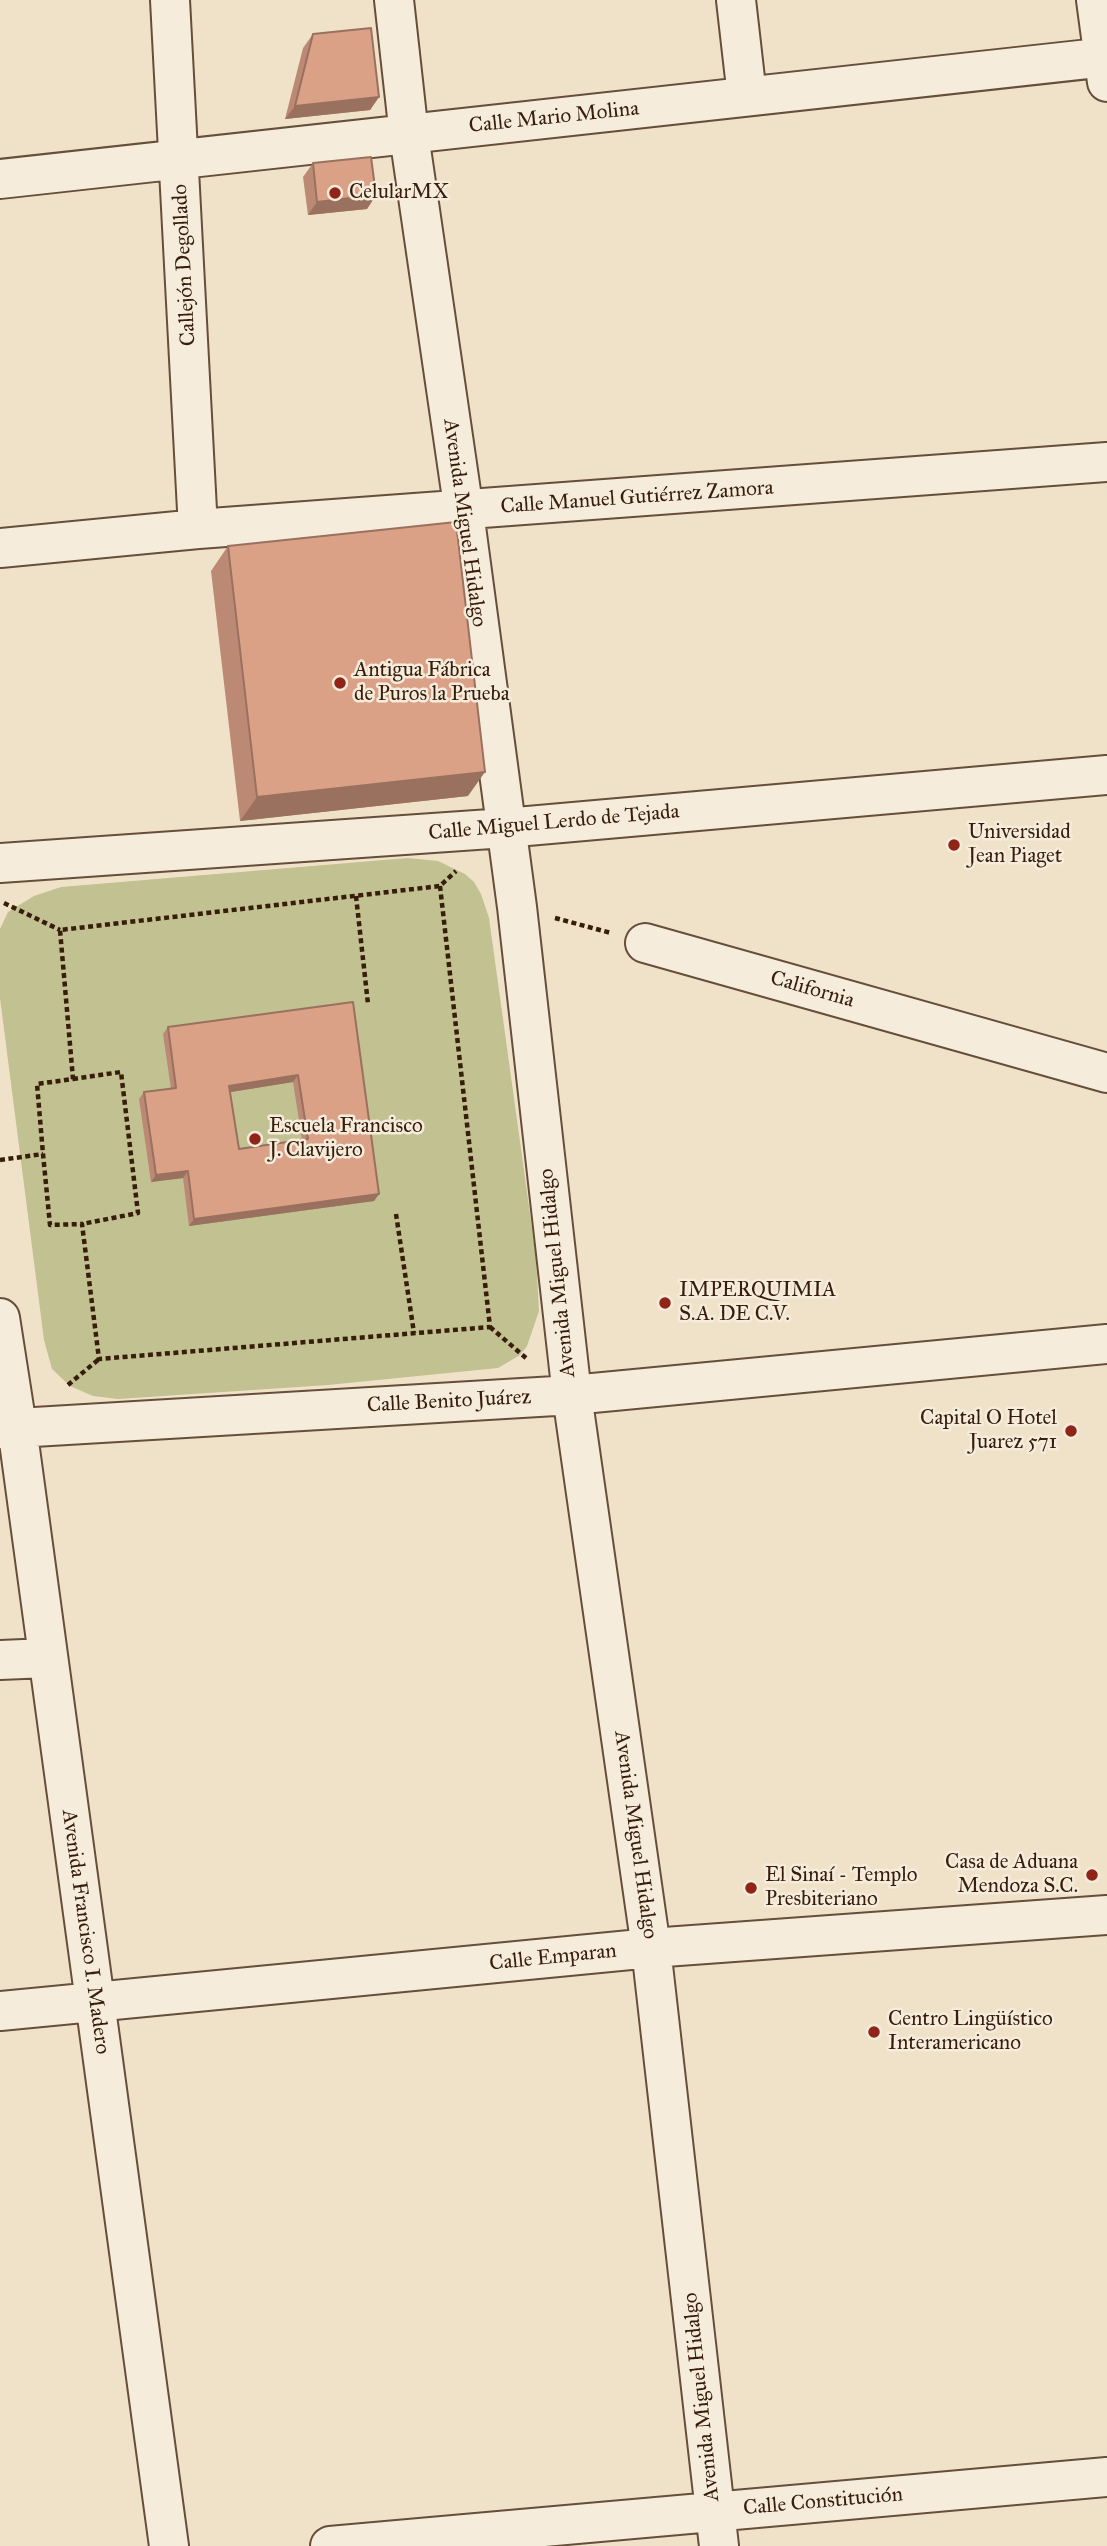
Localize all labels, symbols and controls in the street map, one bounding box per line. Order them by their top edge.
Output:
street label: Calle Mario Molina [468,97,640,139]
place label: CelularMX [349,180,449,206]
street label: Callejón Degollado [168,183,202,347]
marker: CelularMX [327,185,343,201]
street label: Avenida Miguel Hidalgo [437,417,491,629]
street label: Calle Manuel Gutiérrez Zamora [500,476,774,520]
place label: Antigua Fábrica de Puros la Prueba [354,658,510,708]
marker: Antigua Fábrica de Puros la Prueba [332,675,348,691]
street label: Calle Miguel Lerdo de Tejada [427,799,681,847]
place label: Universidad Jean Piaget [968,820,1071,870]
marker: Universidad Jean Piaget [946,837,962,853]
street label: California [767,966,857,1014]
place label: Escuela Francisco J. Clavijero [269,1114,423,1164]
marker: Escuela Francisco J. Clavijero [247,1131,263,1147]
street label: Avenida Miguel Hidalgo [534,1167,582,1379]
place label: IMPERQUIMIA S.A. DE C.V. [679,1278,836,1328]
marker: IMPERQUIMIA S.A. DE C.V. [657,1295,673,1311]
street label: Calle Benito Juárez [366,1385,532,1419]
place label: Capital O Hotel Juarez 571 [920,1406,1057,1456]
marker: Capital O Hotel Juarez 571 [1063,1423,1079,1439]
street label: Avenida Miguel Hidalgo [608,1729,662,1941]
street label: Avenida Francisco I. Madero [55,1808,115,2056]
place label: Casa de Aduana Mendoza S.C. [945,1850,1078,1900]
place label: El Sinaí - Templo Presbiteriano [765,1863,918,1913]
marker: Casa de Aduana Mendoza S.C. [1084,1867,1100,1883]
marker: El Sinaí - Templo Presbiteriano [743,1880,759,1896]
street label: Calle Emparan [488,1939,618,1977]
place label: Centro Lingüístico Interamericano [888,2007,1053,2057]
marker: Centro Lingüístico Interamericano [866,2024,882,2040]
street label: Avenida Miguel Hidalgo [678,2291,726,2503]
street label: Calle Constitución [742,2482,904,2522]

